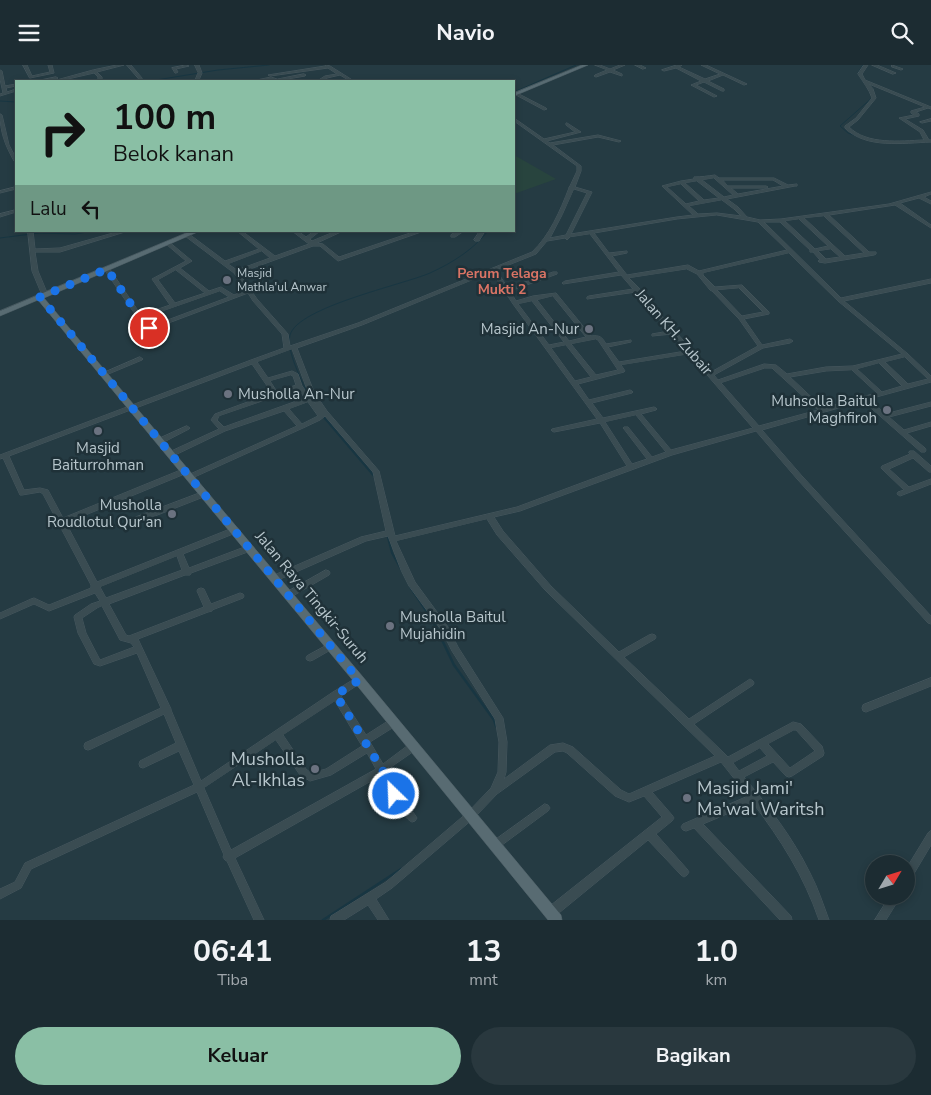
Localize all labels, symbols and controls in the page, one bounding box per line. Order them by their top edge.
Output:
text: Navio [436,18,495,48]
icon: menu [15,19,43,47]
icon: search [888,19,916,47]
text: 100 m [113,94,216,141]
icon: right [30,100,95,165]
text: Belok kanan [113,139,234,169]
icon: left [77,195,105,223]
text: Lalu [30,196,67,222]
district label: Perum Telaga Mukti 2 [457,264,547,299]
place label: Masjid Mathla'ul Anwar [237,265,327,295]
marker: Masjid Mathla'ul Anwar [221,274,233,286]
street label: Jalan KH. Zubair [630,284,717,380]
pin [128,307,170,349]
icon: arrive [135,314,163,342]
place label: Masjid An-Nur [481,319,580,339]
marker: Masjid An-Nur [583,323,595,335]
place label: Musholla An-Nur [238,384,355,404]
marker: Musholla An-Nur [222,388,234,400]
place label: Muhsolla Baitul Maghfiroh [771,391,878,428]
marker: Muhsolla Baitul Maghfiroh [881,404,893,416]
marker: Masjid Baiturrohman [92,425,104,437]
place label: Masjid Baiturrohman [52,438,144,475]
place label: Musholla Roudlotul Qur'an [47,495,162,532]
marker: Musholla Roudlotul Qur'an [166,508,178,520]
street label: Jalan Raya Tingkir-Suruh [250,526,373,667]
place label: Musholla Baitul Mujahidin [400,607,506,644]
marker: Musholla Baitul Mujahidin [384,620,396,632]
place label: Musholla Al-Ikhlas [230,747,305,792]
marker: Musholla Al-Ikhlas [309,763,321,775]
position arrow [367,767,419,819]
place label: Masjid Jami' Ma'wal Waritsh [697,776,825,821]
marker: Masjid Jami' Ma'wal Waritsh [681,792,693,804]
north arrow [865,855,915,905]
map controls [865,855,915,905]
text: 06:41 [193,931,272,972]
text: 13 [465,931,501,972]
text: 1.0 [695,931,738,972]
text: Tiba [217,969,248,991]
text: mnt [469,969,498,991]
text: km [705,969,727,991]
button: Keluar [15,1027,461,1085]
button: Bagikan [471,1027,916,1085]

